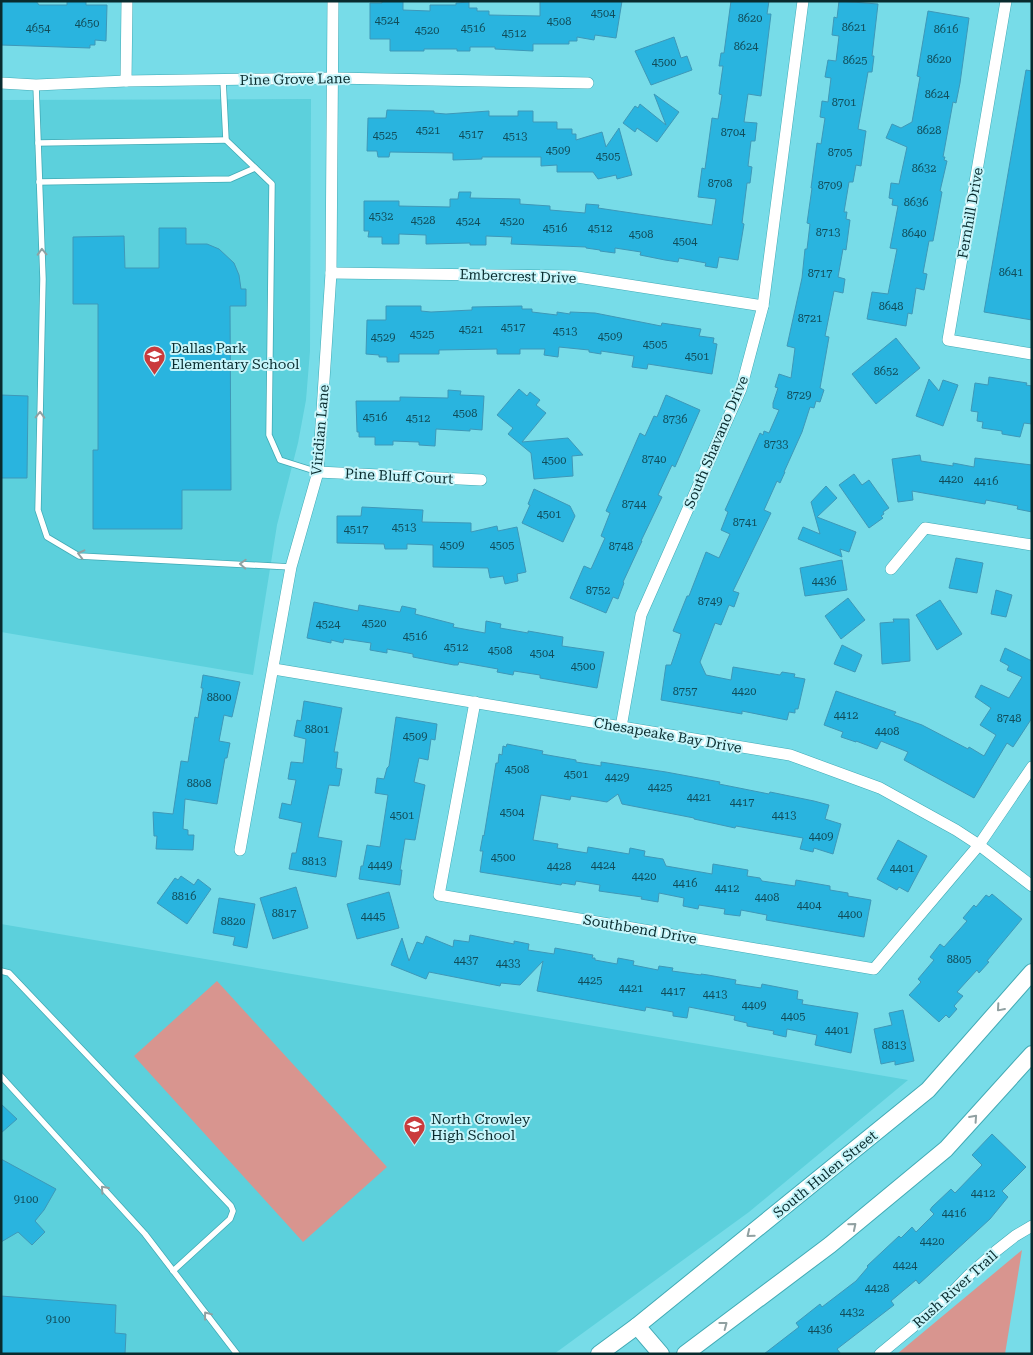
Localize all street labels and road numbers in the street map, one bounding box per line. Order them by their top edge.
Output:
street label: Pine Grove Lane [239,70,351,88]
street label: Fernhill Drive [954,166,986,260]
street label: Embercrest Drive [459,266,577,286]
street label: South Shavano Drive [681,373,751,511]
street label: Viridian Lane [308,384,332,476]
street label: Pine Bluff Court [344,465,454,487]
street label: Chesapeake Bay Drive [593,714,743,756]
street label: Southbend Drive [582,911,698,947]
street label: South Hulen Street [770,1127,880,1221]
street label: Rush River Trail [910,1247,1001,1331]

